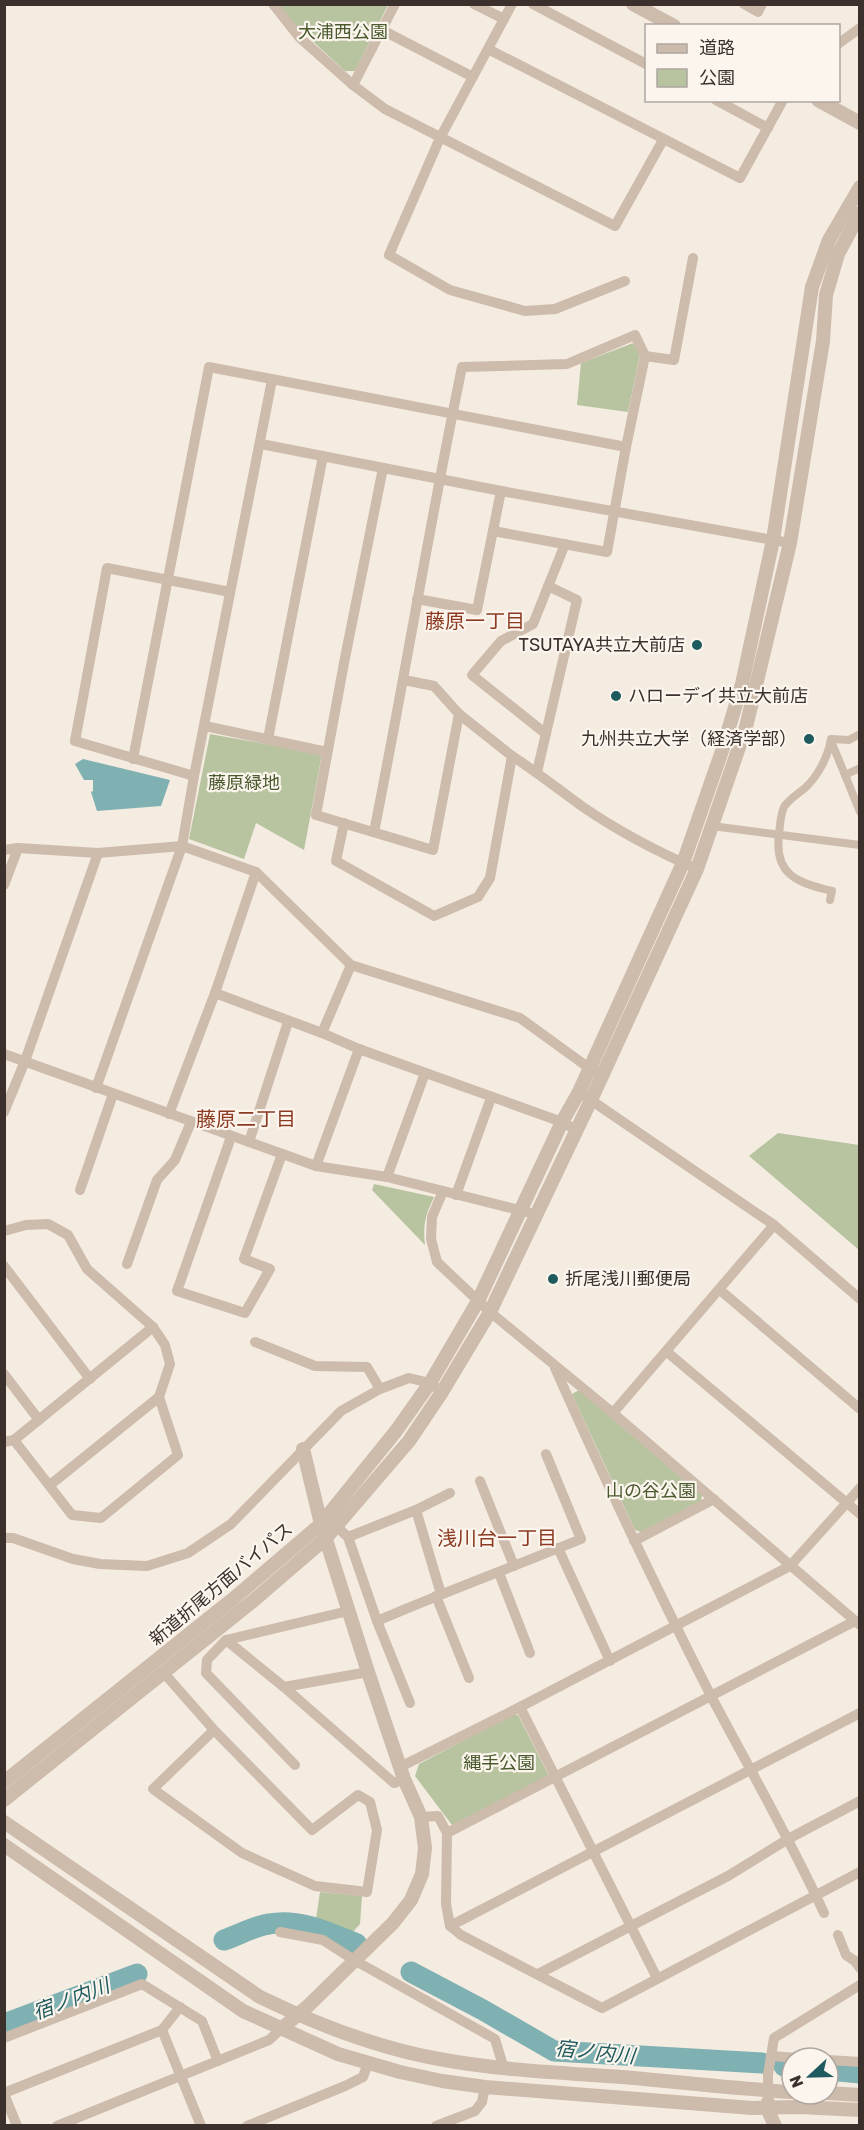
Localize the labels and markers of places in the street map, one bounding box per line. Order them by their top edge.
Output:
place label: TSUTAYA共立大前店 [519,634,685,656]
marker: TSUTAYA共立大前店 [690,638,704,652]
place label: ハローデイ共立大前店 [628,685,808,707]
marker: ハローデイ共立大前店 [609,689,623,703]
place label: 九州共立大学（経済学部） [581,728,797,750]
marker: 九州共立大学（経済学部） [802,732,816,746]
place label: 折尾浅川郵便局 [565,1268,691,1290]
marker: 折尾浅川郵便局 [546,1272,560,1286]

